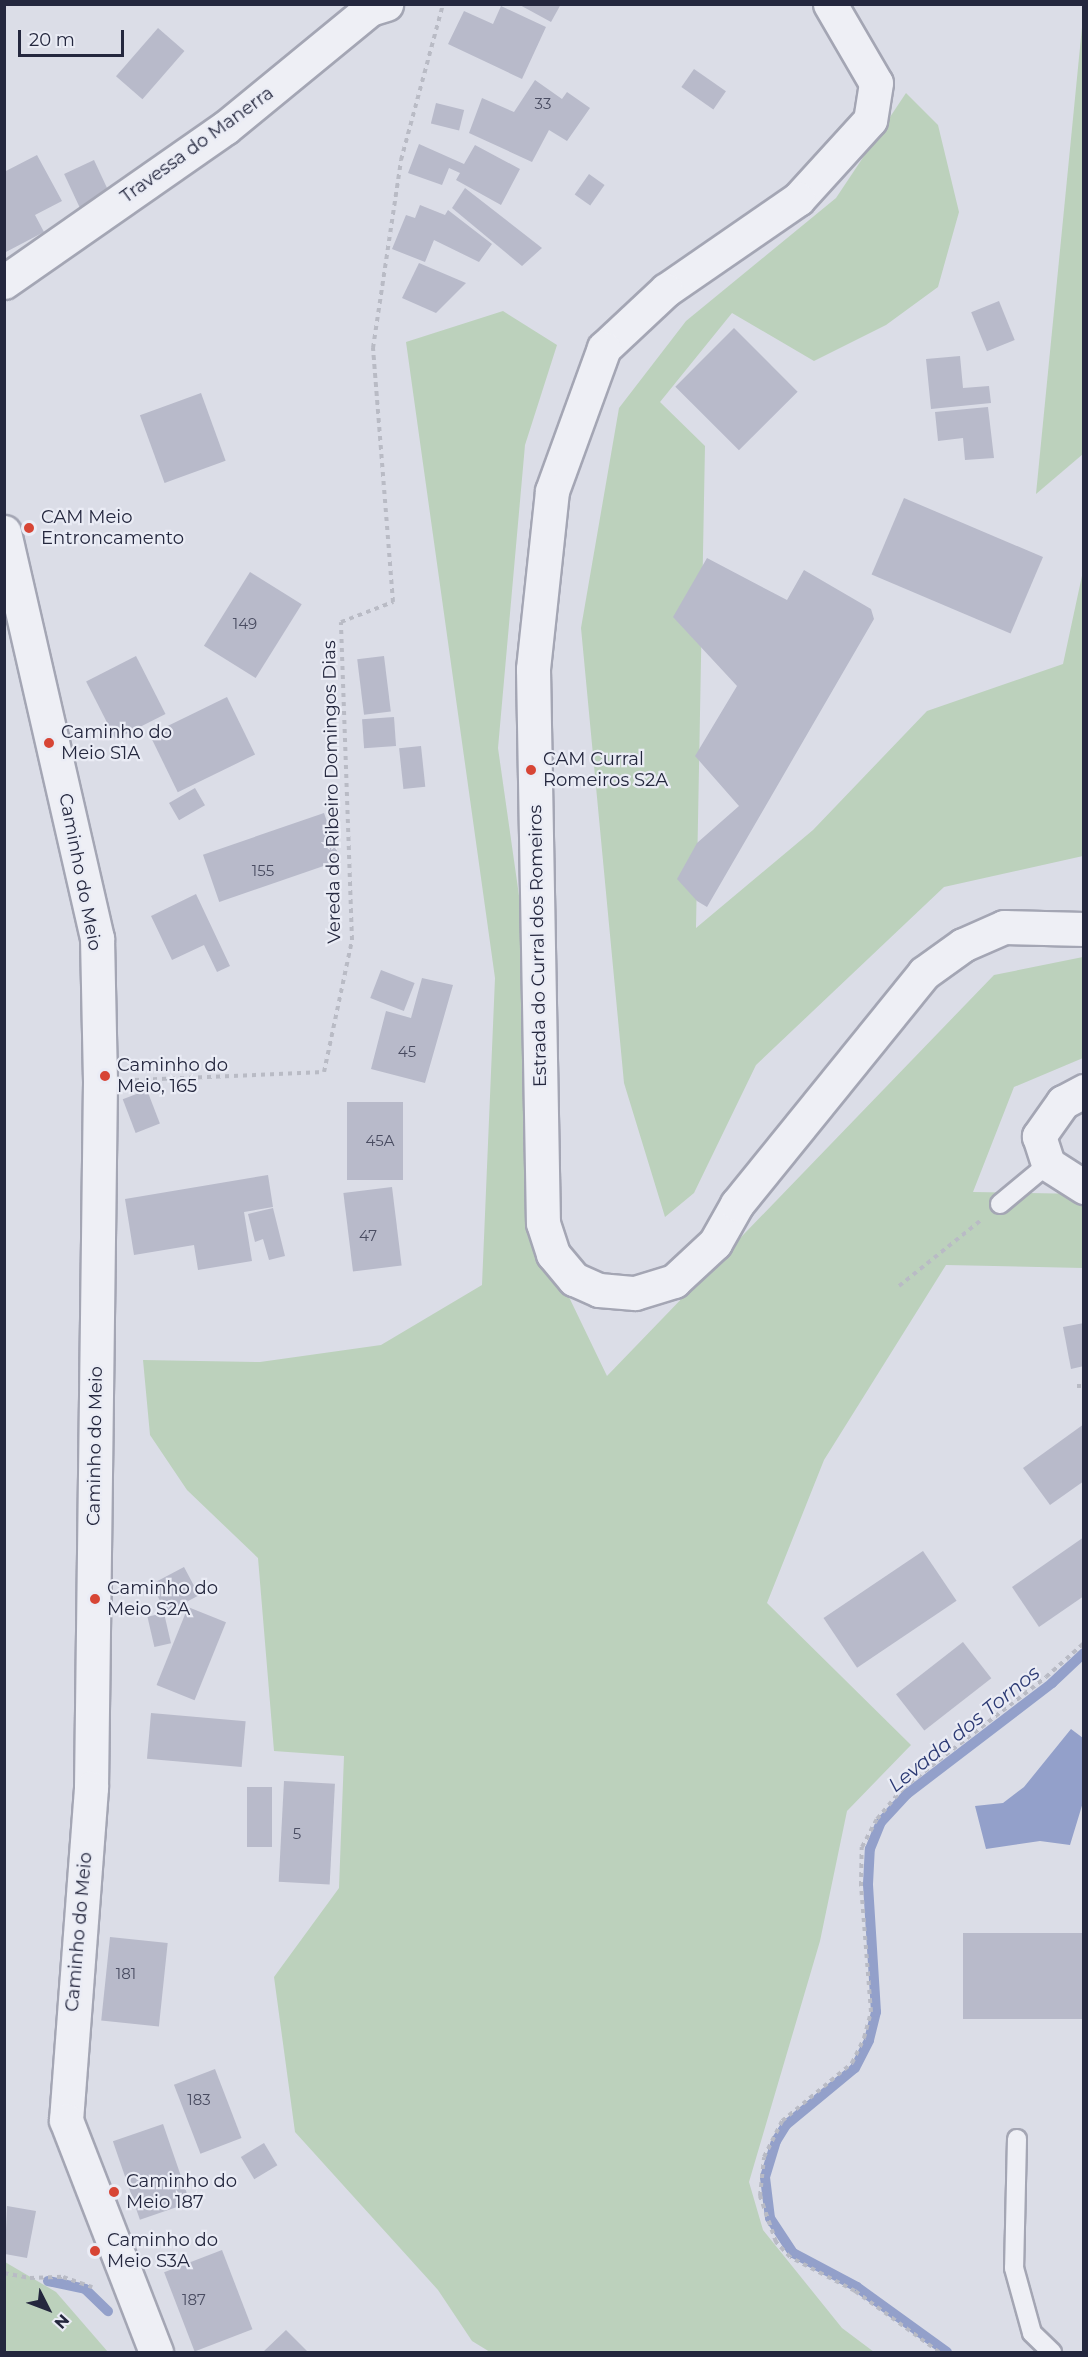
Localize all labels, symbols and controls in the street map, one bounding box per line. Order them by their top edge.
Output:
scale bar [21,18,128,56]
text: 20 m [29,29,75,51]
street label: Travessa do Manerra [116,82,278,208]
house number: 33 [535,95,551,113]
place label: CAM Meio Entroncamento [41,507,184,550]
marker: CAM Meio Entroncamento [22,521,36,535]
house number: 149 [233,615,257,633]
street label: Vereda do Ribeiro Domingos Dias [319,640,345,944]
place label: Caminho do Meio S1A [61,722,172,764]
marker: Caminho do Meio S1A [42,736,56,750]
place label: CAM Curral Romeiros S2A [543,749,668,792]
marker: CAM Curral Romeiros S2A [524,763,538,777]
street label: Caminho do Meio [54,791,106,953]
street label: Estrada do Curral dos Romeiros [525,805,551,1087]
house number: 155 [252,862,274,880]
house number: 45 [398,1043,416,1061]
place label: Caminho do Meio, 165 [117,1055,228,1098]
marker: Caminho do Meio, 165 [98,1069,112,1083]
house number: 45A [365,1132,395,1150]
house number: 47 [359,1227,377,1245]
street label: Caminho do Meio [83,1366,107,1526]
place label: Caminho do Meio S2A [107,1578,218,1620]
marker: Caminho do Meio S2A [88,1592,102,1606]
water label: Levada dos Tornos [884,1661,1044,1797]
house number: 5 [293,1825,301,1843]
street label: Caminho do Meio [61,1851,97,2013]
house number: 181 [116,1965,136,1983]
house number: 183 [187,2091,211,2109]
place label: Caminho do Meio 187 [126,2171,237,2214]
marker: Caminho do Meio 187 [107,2185,121,2199]
place label: Caminho do Meio S3A [107,2230,218,2272]
marker: Caminho do Meio S3A [88,2244,102,2258]
north arrow [18,2279,78,2339]
house number: 187 [182,2291,206,2309]
text: N [50,2310,73,2333]

